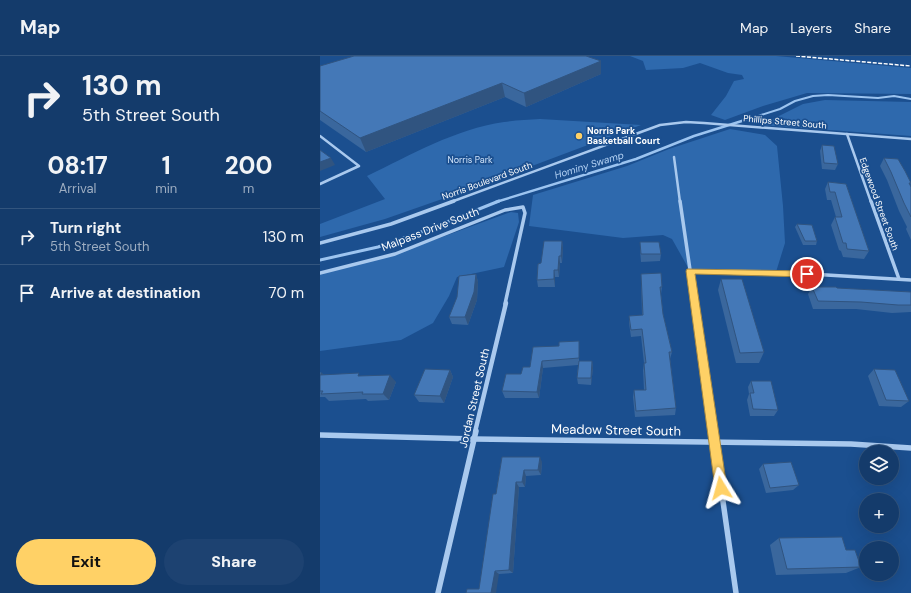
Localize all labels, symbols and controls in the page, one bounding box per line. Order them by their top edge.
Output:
text: Map [20,15,60,40]
text: Map [740,19,768,37]
text: Layers [790,19,832,37]
text: Share [854,19,891,37]
text: 130 m [82,67,162,104]
icon: right [16,72,68,124]
text: 5th Street South [82,103,220,127]
street label: Phillips Street South [743,112,827,132]
place label: Norris Park Basketball Court [587,125,660,147]
marker: Norris Park Basketball Court [574,131,584,141]
water label: Hominy Swamp [553,148,625,182]
text: 08:17 [47,150,108,181]
text: 1 [162,150,171,181]
text: 200 [225,150,272,181]
park label: Norris Park [447,154,493,166]
street label: Edgewood Street South [857,156,901,252]
street label: Norris Boulevard South [440,159,534,203]
text: Arrival [59,180,97,197]
text: min [155,180,177,197]
text: m [243,180,254,197]
street label: Malpass Drive South [379,204,481,254]
text: Turn right [50,218,121,238]
icon: right [16,226,38,248]
text: 130 m [263,227,304,247]
text: 5th Street South [50,238,150,255]
pin [790,257,824,291]
icon: arrive [796,263,818,285]
icon: arrive [16,282,38,304]
text: Arrive at destination [50,283,201,303]
text: 70 m [269,283,304,303]
street label: Jordan Street South [456,347,492,449]
street label: Meadow Street South [551,420,681,440]
map controls [859,445,899,581]
button: layers [859,445,899,485]
position arrow [700,467,742,509]
button: + [859,493,899,533]
button: Exit [16,539,156,585]
button: Share [164,539,304,585]
button: − [859,541,899,581]

